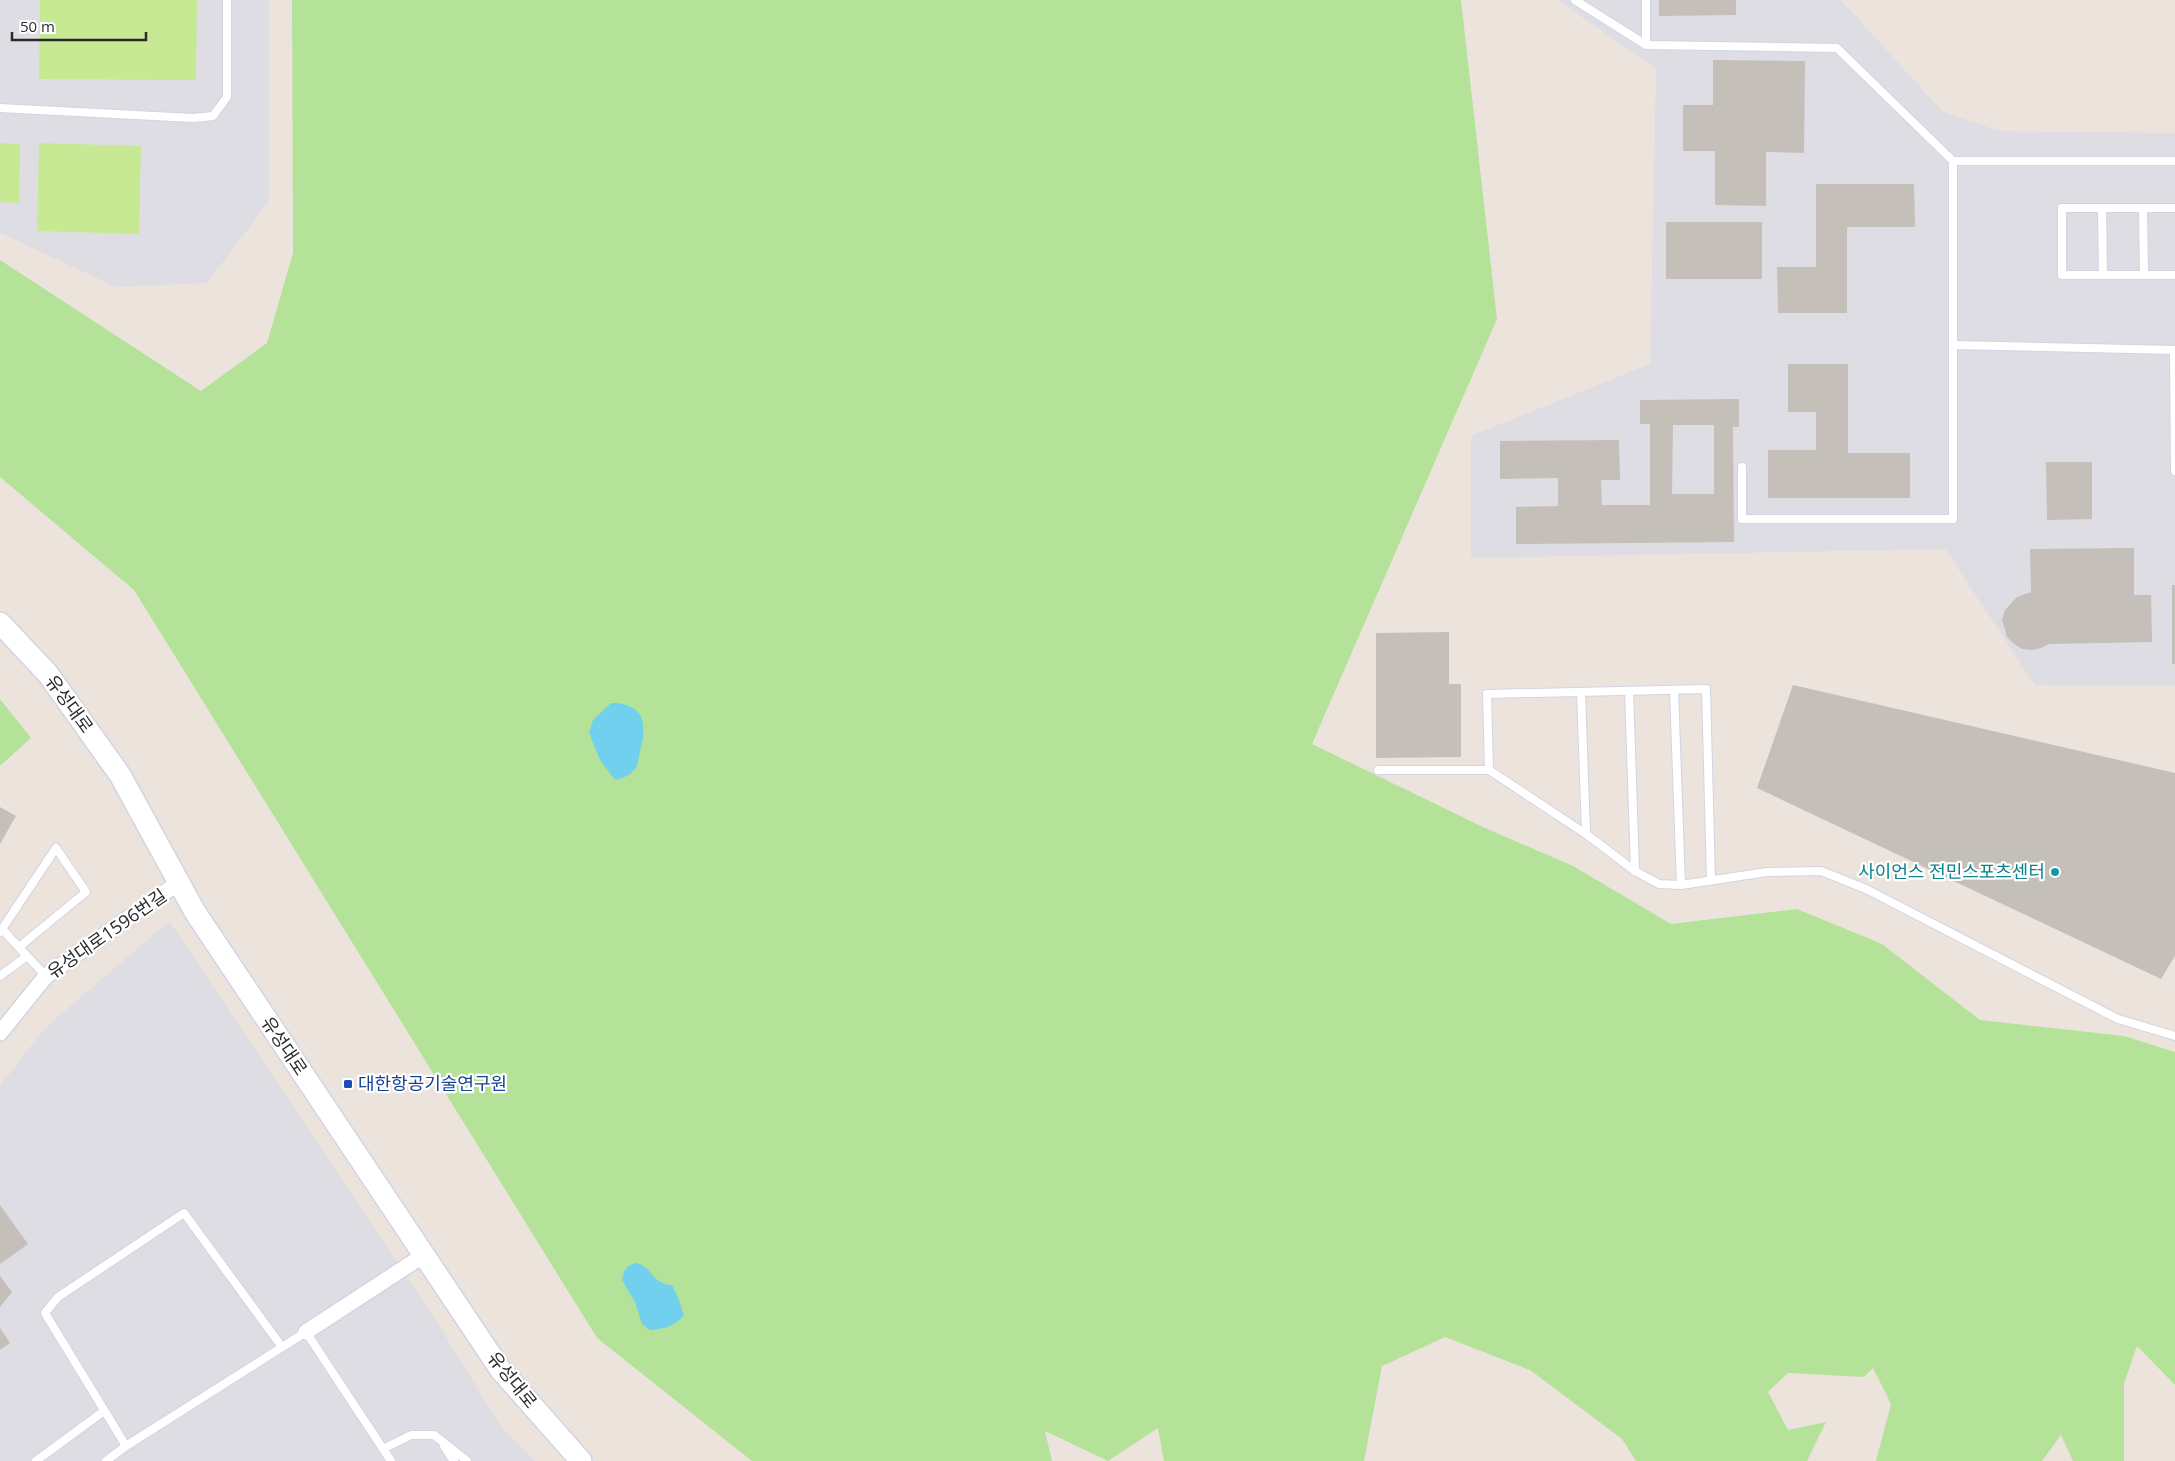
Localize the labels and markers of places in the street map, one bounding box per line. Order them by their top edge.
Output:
place label: 사이언스 전민스포츠센터 [1858,859,2045,883]
marker: 사이언스 전민스포츠센터 [2049,866,2061,878]
place label: 대한항공기술연구원 [358,1071,507,1095]
marker: 대한항공기술연구원 [342,1078,354,1090]

